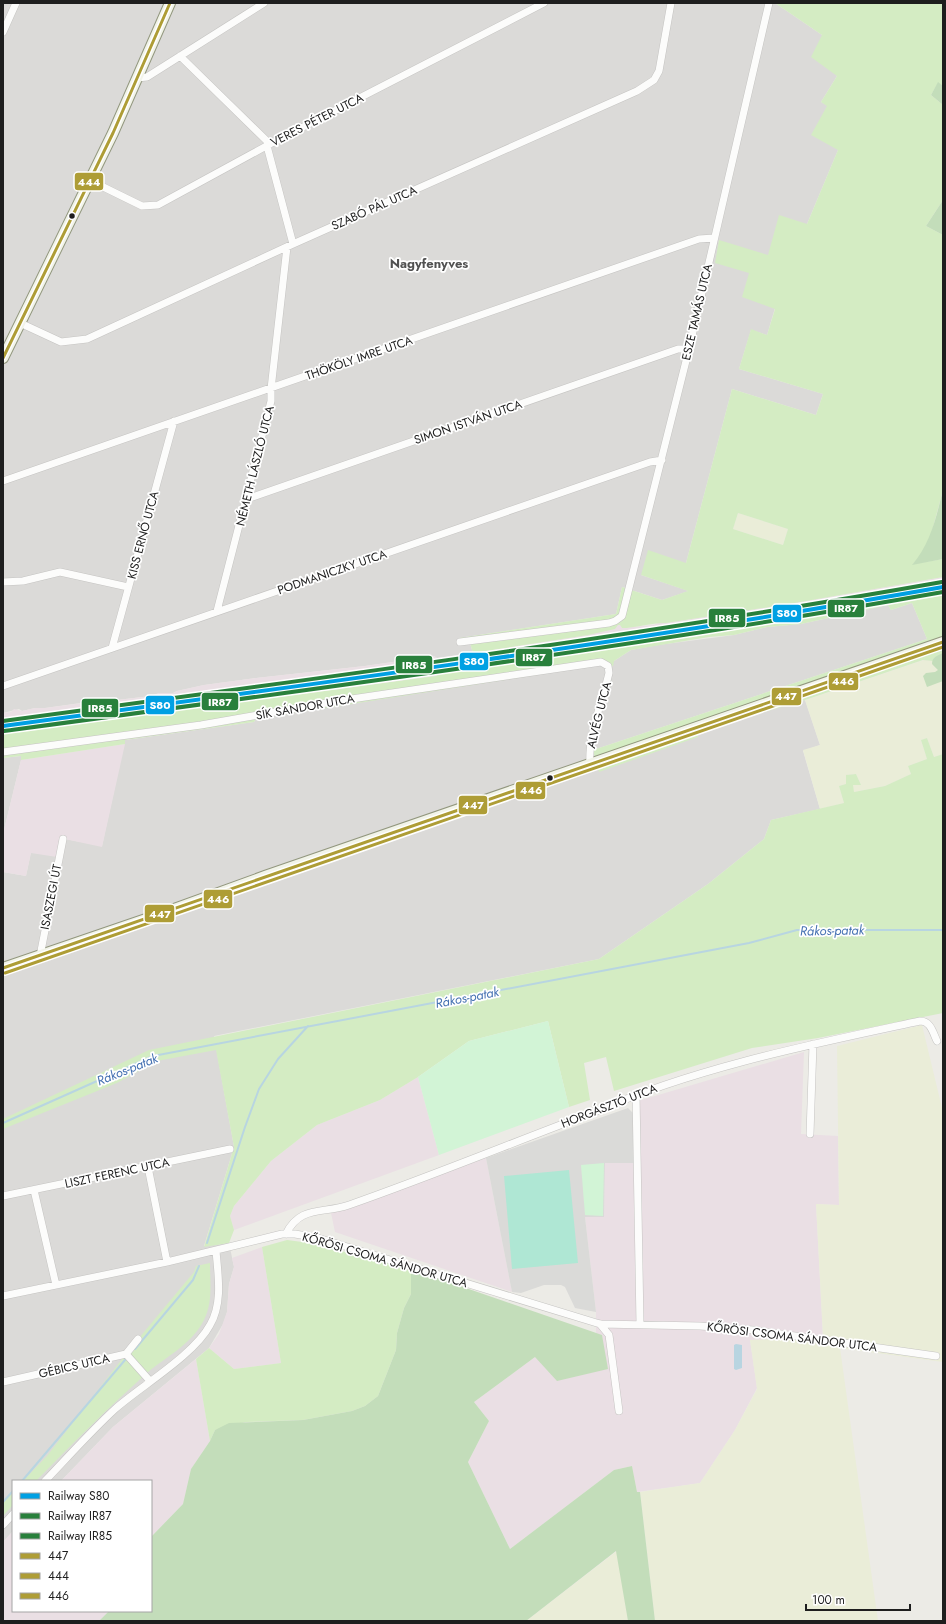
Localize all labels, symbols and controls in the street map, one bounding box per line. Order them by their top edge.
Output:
street label: VERES PÉTER UTCA [267,89,367,151]
line badge: 444 [74,172,104,191]
text: 444 [77,174,101,190]
street label: SZABÓ PÁL UTCA [328,181,420,235]
unlabelled marker [67,211,77,221]
district label: Nagyfenyves [390,254,468,273]
street label: ESZE TAMÁS UTCA [677,262,717,362]
street label: THÖKÖLY IMRE UTCA [303,331,415,385]
street label: SIMON ISTVÁN UTCA [412,395,524,449]
street label: NÉMETH LÁSZLÓ UTCA [231,404,279,528]
street label: KISS ERNŐ UTCA [123,489,163,581]
street label: PODMANICZKY UTCA [275,545,389,599]
line badge: IR87 [827,599,865,618]
text: IR87 [834,600,858,616]
line badge: S80 [772,604,802,623]
text: S80 [776,605,798,621]
line badge: IR85 [708,608,746,628]
text: IR85 [715,610,739,626]
line badge: IR87 [515,648,553,667]
text: IR87 [522,649,546,665]
line badge: S80 [459,652,489,671]
text: S80 [463,653,485,669]
line badge: IR85 [395,655,433,674]
text: IR85 [402,657,426,673]
line badge: 446 [828,672,859,691]
text: 446 [832,673,854,689]
street label: ALVÉG UTCA [582,680,616,750]
line badge: 447 [771,687,802,706]
text: 447 [775,688,797,704]
street label: SÍK SÁNDOR UTCA [254,689,356,725]
line badge: IR87 [201,692,239,711]
text: IR87 [208,694,232,710]
line badge: S80 [145,695,175,715]
text: S80 [149,697,171,713]
line badge: IR85 [81,698,119,718]
text: IR85 [88,700,112,716]
unlabelled marker [545,773,555,783]
line badge: 446 [515,781,546,800]
text: 446 [520,782,542,798]
line badge: 447 [458,795,488,815]
text: 447 [462,797,484,813]
street label: ISASZEGI ÚT [36,862,66,931]
line badge: 446 [203,889,233,909]
text: 446 [207,891,229,907]
line badge: 447 [144,904,175,923]
text: 447 [149,906,171,922]
water label: Rákos-patak [800,920,865,941]
water label: Rákos-patak [434,982,501,1013]
water label: Rákos-patak [94,1048,161,1090]
street label: HORGÁSZTÓ UTCA [558,1079,660,1133]
street label: LISZT FERENC UTCA [63,1153,171,1193]
street label: KŐRÖSI CSOMA SÁNDOR UTCA [300,1228,470,1292]
street label: KŐRÖSI CSOMA SÁNDOR UTCA [706,1318,878,1356]
street label: GÉBICS UTCA [37,1349,111,1383]
legend [12,1480,152,1612]
text: Railway S80 [48,1487,109,1505]
text: Railway IR87 [48,1507,112,1525]
text: Railway IR85 [48,1527,112,1545]
text: 447 [48,1547,69,1565]
text: 444 [48,1567,69,1585]
scale bar [806,1586,910,1612]
text: 446 [48,1587,69,1605]
text: 100 m [812,1591,845,1609]

